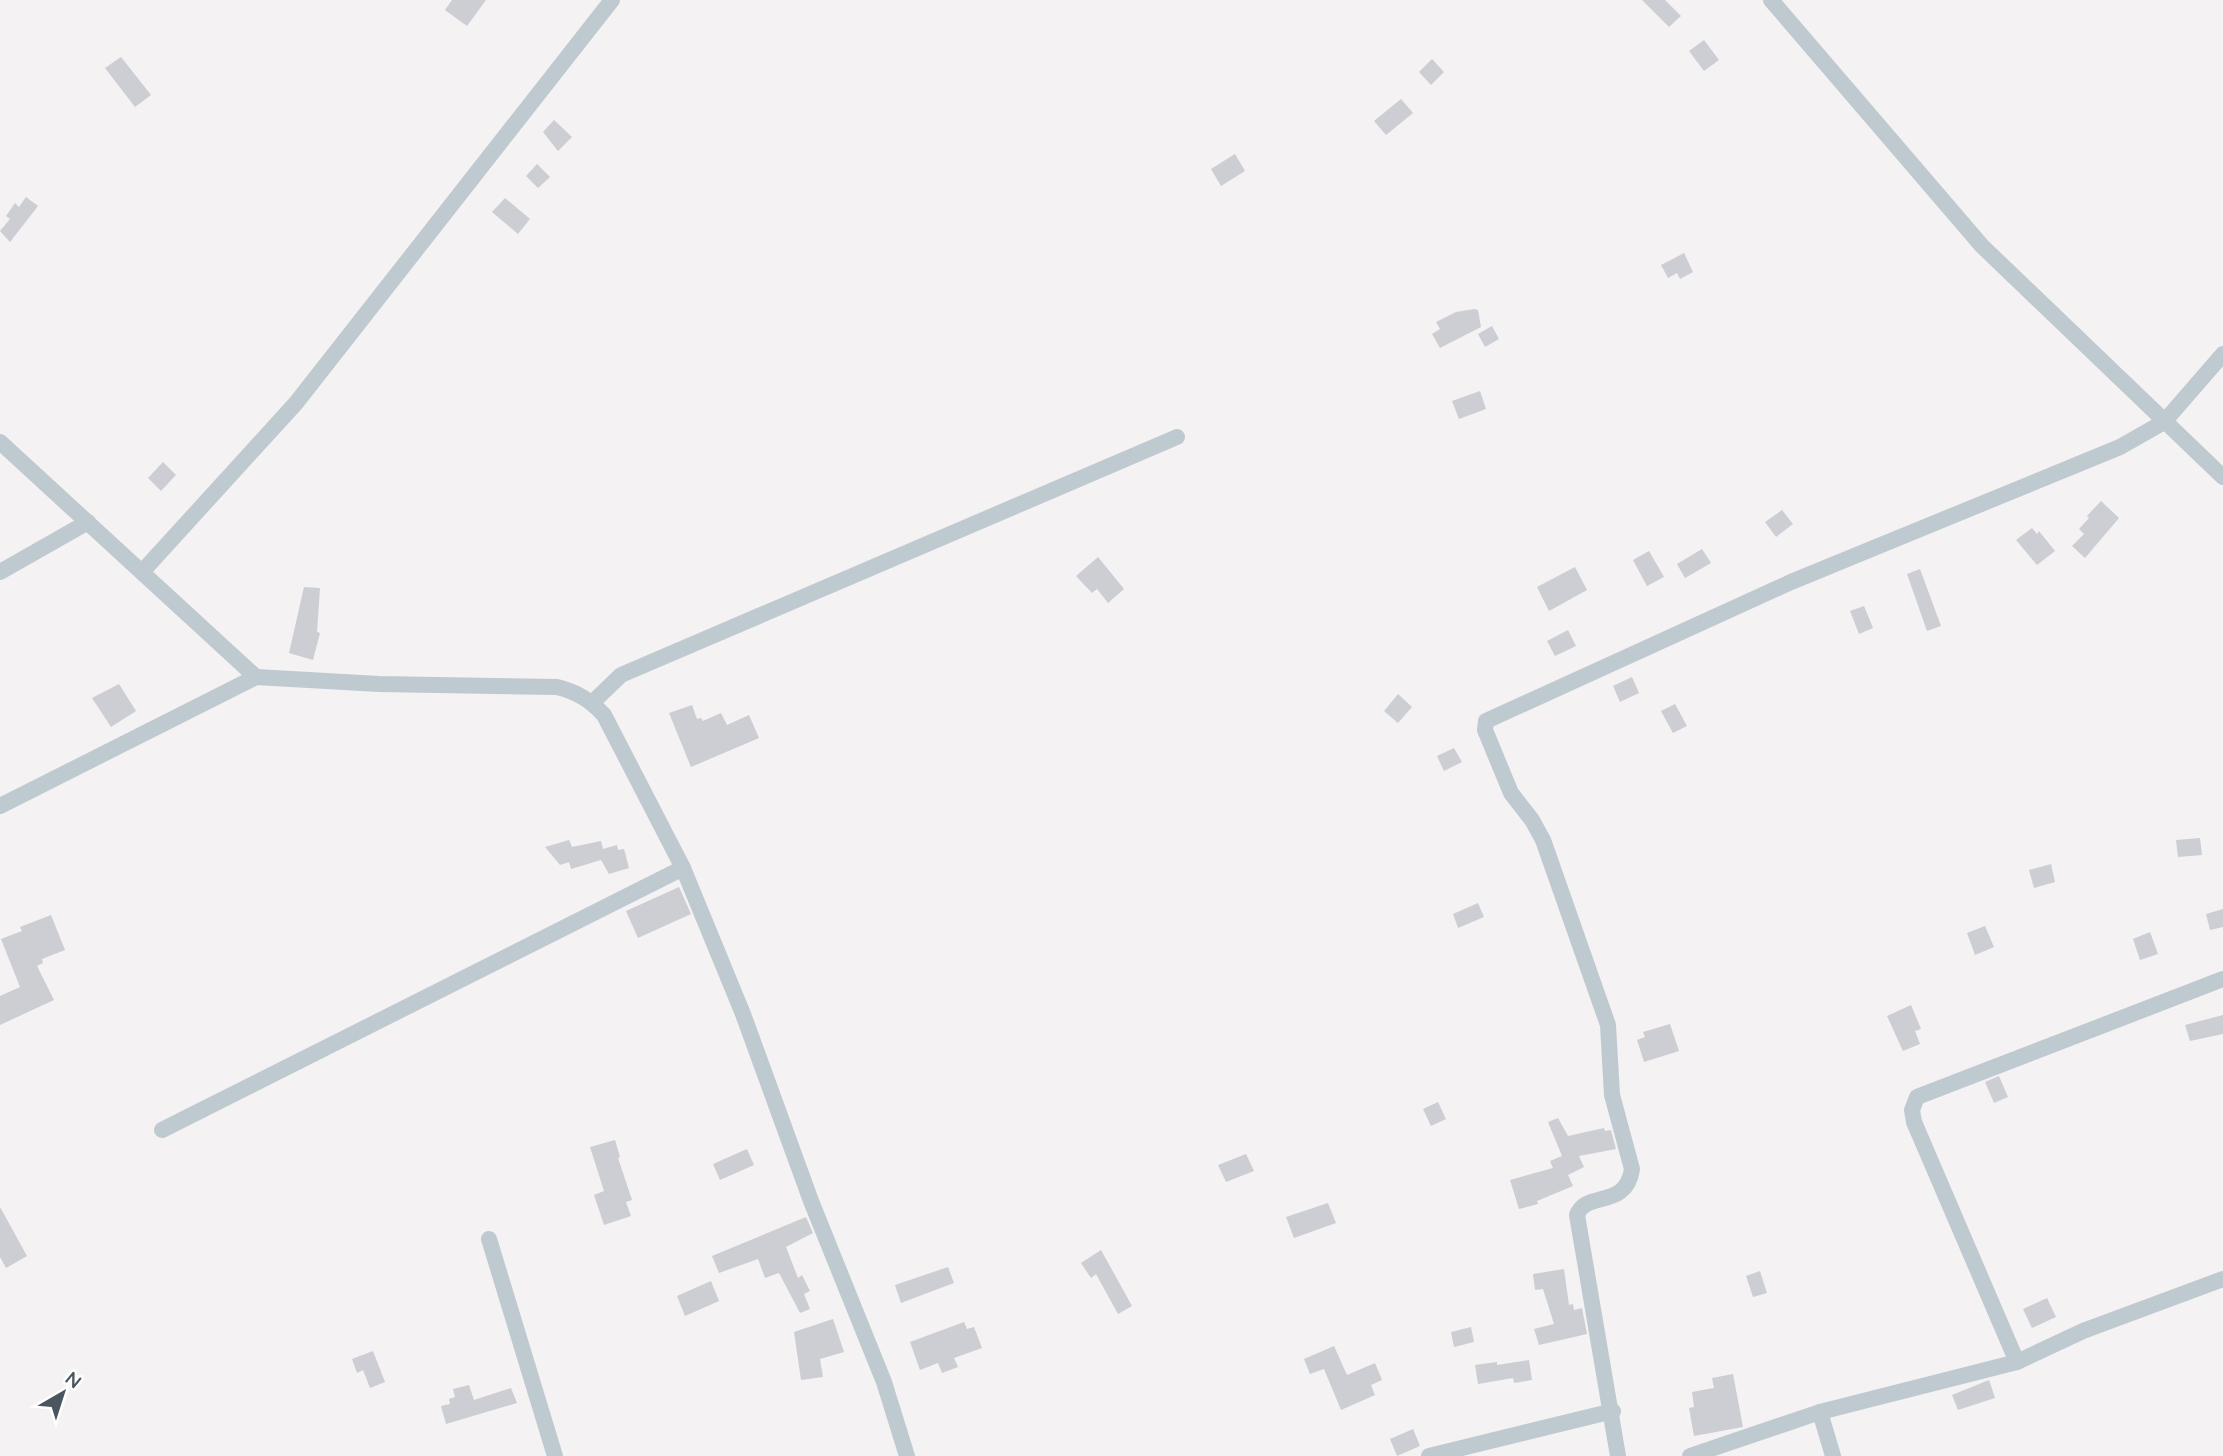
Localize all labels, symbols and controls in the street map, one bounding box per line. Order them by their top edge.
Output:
north arrow [28,1358,98,1428]
text: N [61,1366,87,1394]

